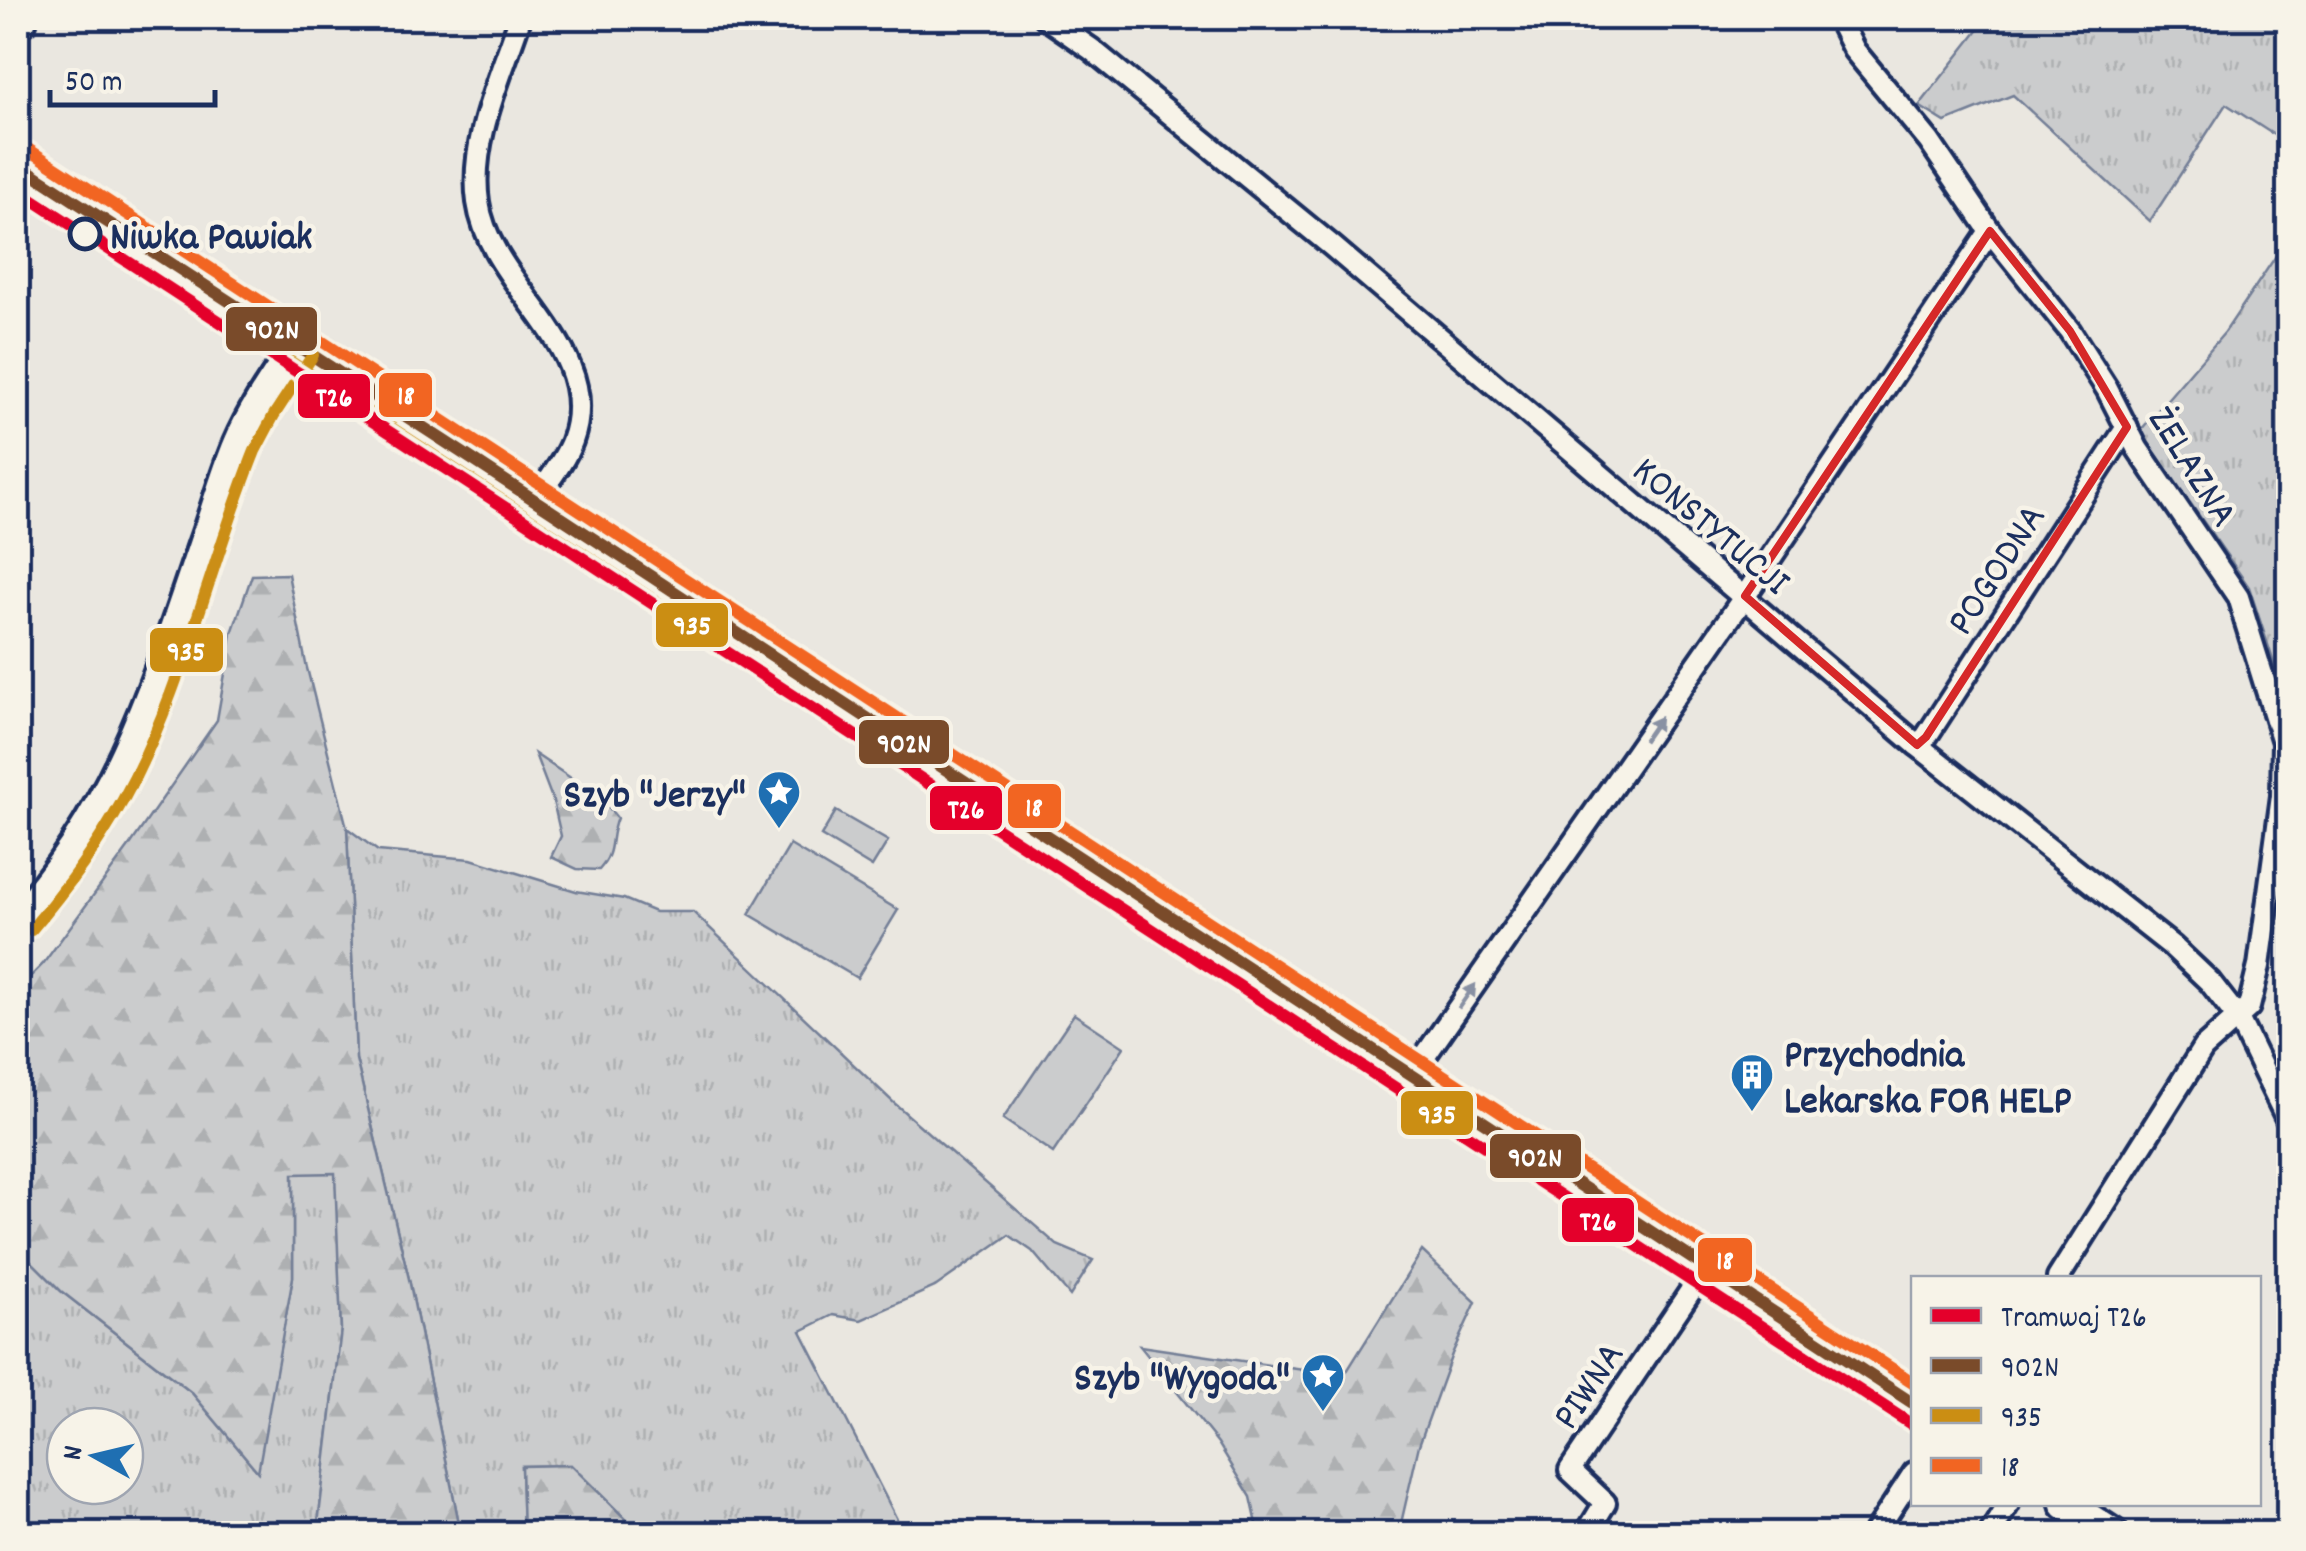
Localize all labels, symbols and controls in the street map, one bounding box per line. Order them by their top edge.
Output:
scale bar [50,45,215,107]
text: 50 m [65,63,123,106]
place label: Niwka Pawiak [110,212,312,269]
marker: Niwka Pawiak [69,218,101,250]
line badge: 902N [224,305,319,353]
text: 902N [245,313,299,353]
line badge: 18 [377,371,434,419]
line badge: T26 [296,372,372,420]
text: 18 [397,379,415,419]
text: T26 [315,381,353,421]
street label: ŻELAZNA [2130,397,2249,540]
street label: KONSTYTUCJI [1617,446,1800,612]
street label: POGODNA [1936,495,2063,649]
line badge: 935 [654,601,730,649]
text: 935 [673,609,711,649]
line badge: 935 [148,626,225,674]
text: 935 [167,635,205,675]
one-way arrow [1642,716,1661,743]
line badge: 902N [857,718,951,766]
text: 902N [877,727,931,767]
place icon: Szyb "Jerzy" [756,769,802,830]
place label: Szyb "Jerzy" [564,770,746,827]
line badge: 18 [1006,782,1063,830]
line badge: T26 [928,784,1004,832]
text: 18 [1025,791,1043,831]
text: T26 [947,793,985,833]
one-way arrow [1457,983,1476,1010]
place label: Przychodnia Lekarska FOR HELP [1784,1030,2072,1133]
building icon: Przychodnia Lekarska FOR HELP [1729,1052,1775,1113]
line badge: 935 [1399,1089,1475,1137]
text: 935 [1418,1098,1456,1138]
line badge: 902N [1488,1132,1583,1180]
text: 902N [1508,1141,1562,1181]
line badge: T26 [1560,1196,1636,1244]
text: T26 [1579,1205,1617,1245]
line badge: 18 [1696,1236,1754,1284]
text: 18 [1716,1244,1734,1284]
legend [1911,1276,2261,1506]
text: Tramwaj T26 [2001,1299,2147,1342]
street label: PIWNA [1541,1332,1642,1443]
text: 902N [2001,1349,2059,1392]
place icon: Szyb "Wygoda" [1300,1352,1346,1413]
place label: Szyb "Wygoda" [1074,1353,1290,1410]
text: 935 [2001,1399,2042,1442]
north arrow [45,1406,145,1506]
text: N [54,1444,96,1463]
text: 18 [2001,1449,2020,1492]

